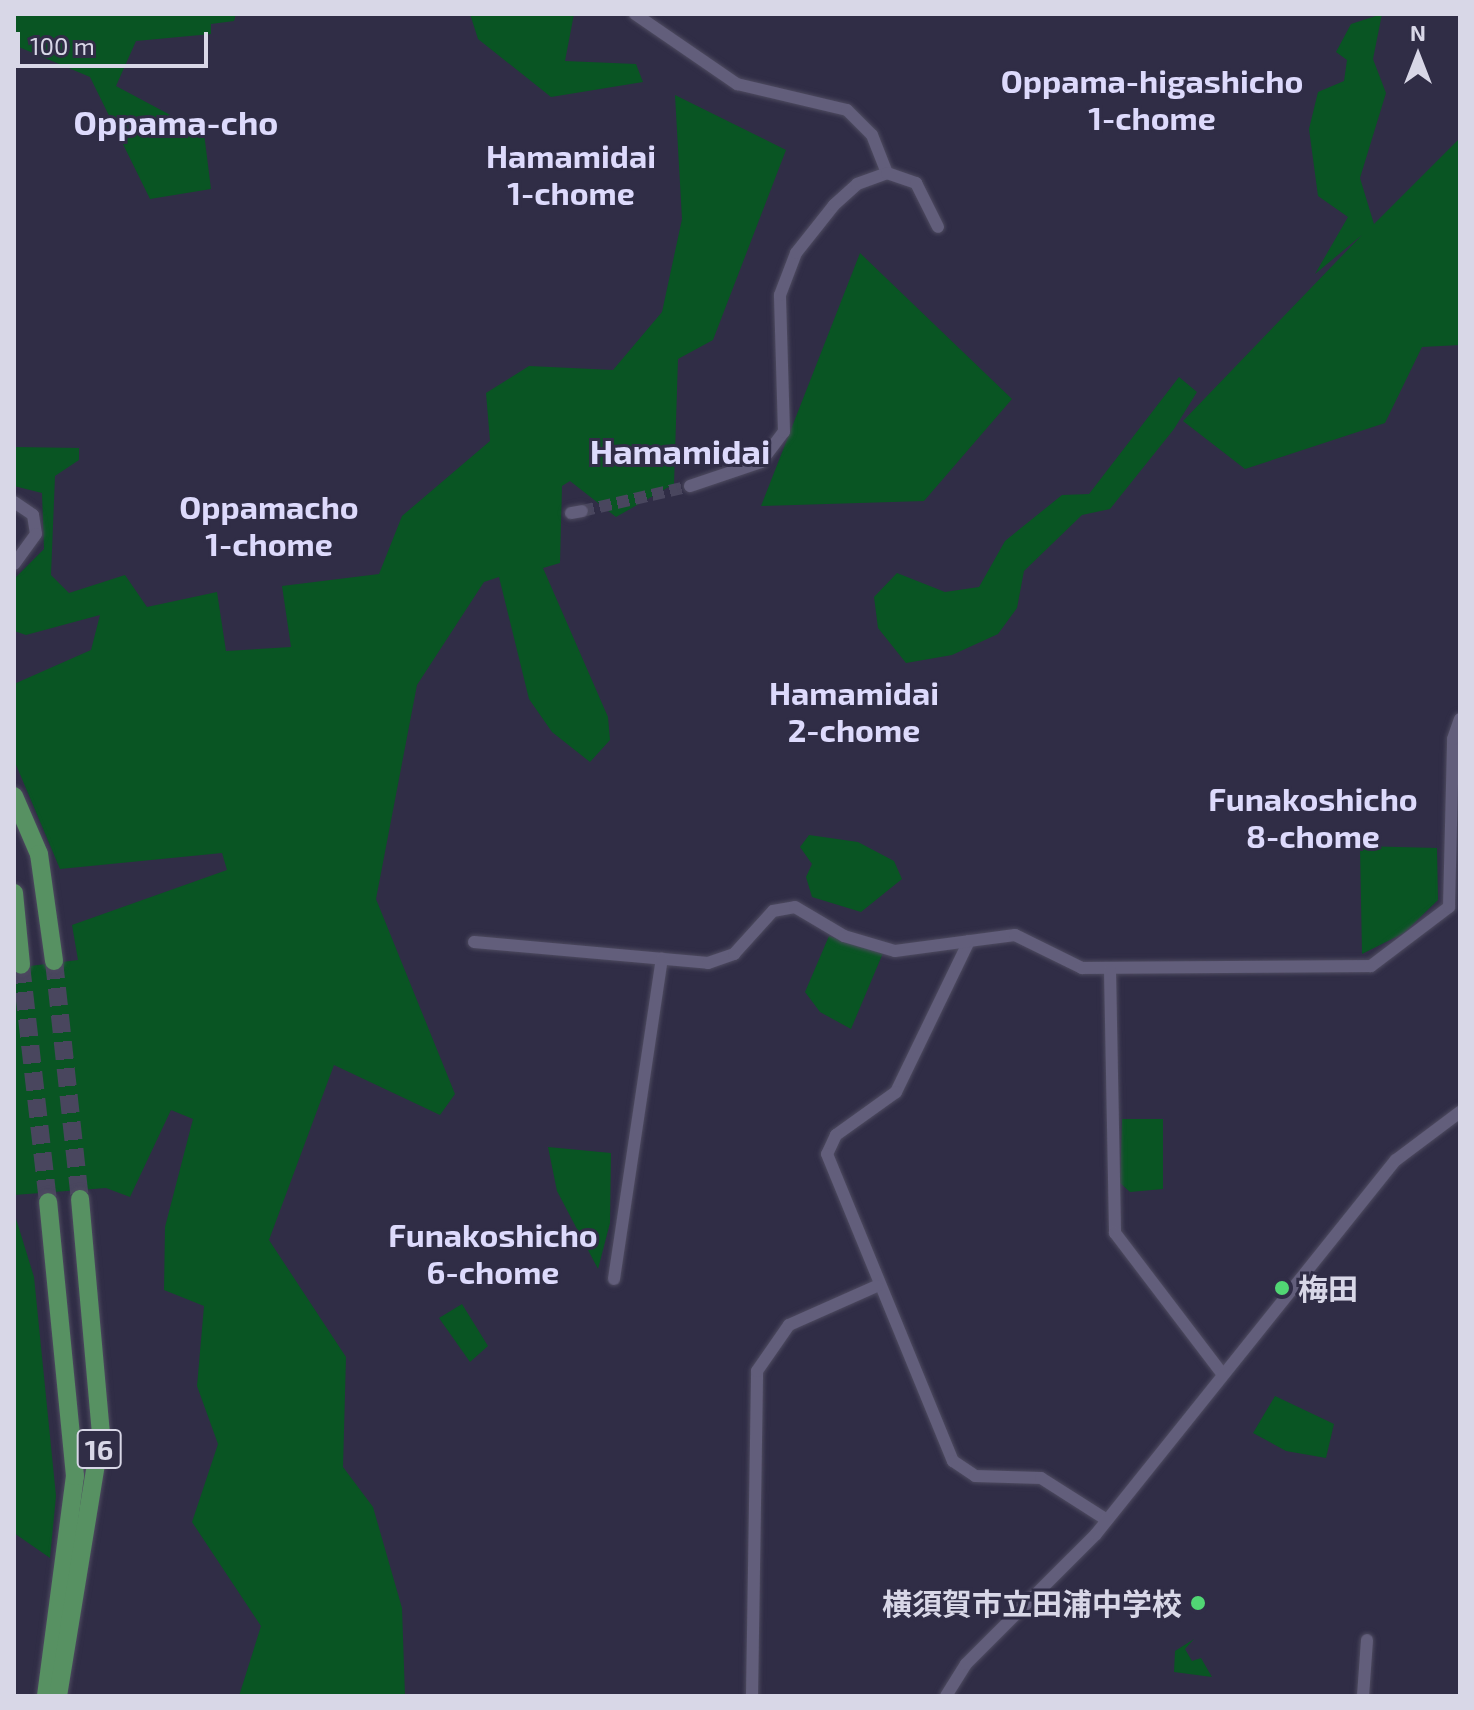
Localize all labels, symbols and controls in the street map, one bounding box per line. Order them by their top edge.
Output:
scale bar [20,16,212,66]
north arrow [1378,16,1458,96]
text: N [1410,19,1426,45]
text: 100 m [30,31,95,60]
district label: Oppama-higashicho 1-chome [1001,62,1303,137]
district label: Oppama-cho [74,102,278,142]
district label: Hamamidai 1-chome [486,137,656,212]
district label: Hamamidai [590,431,770,471]
district label: Oppamacho 1-chome [179,488,359,563]
district label: Hamamidai 2-chome [769,674,939,749]
district label: Funakoshicho 8-chome [1208,780,1418,855]
district label: Funakoshicho 6-chome [388,1216,598,1291]
place label: 梅田 [1298,1270,1358,1306]
marker: 梅田 [1273,1279,1291,1297]
road number: 16 [75,1425,123,1473]
place label: 横須賀市立田浦中学校 [882,1585,1182,1621]
marker: 横須賀市立田浦中学校 [1189,1594,1207,1612]

